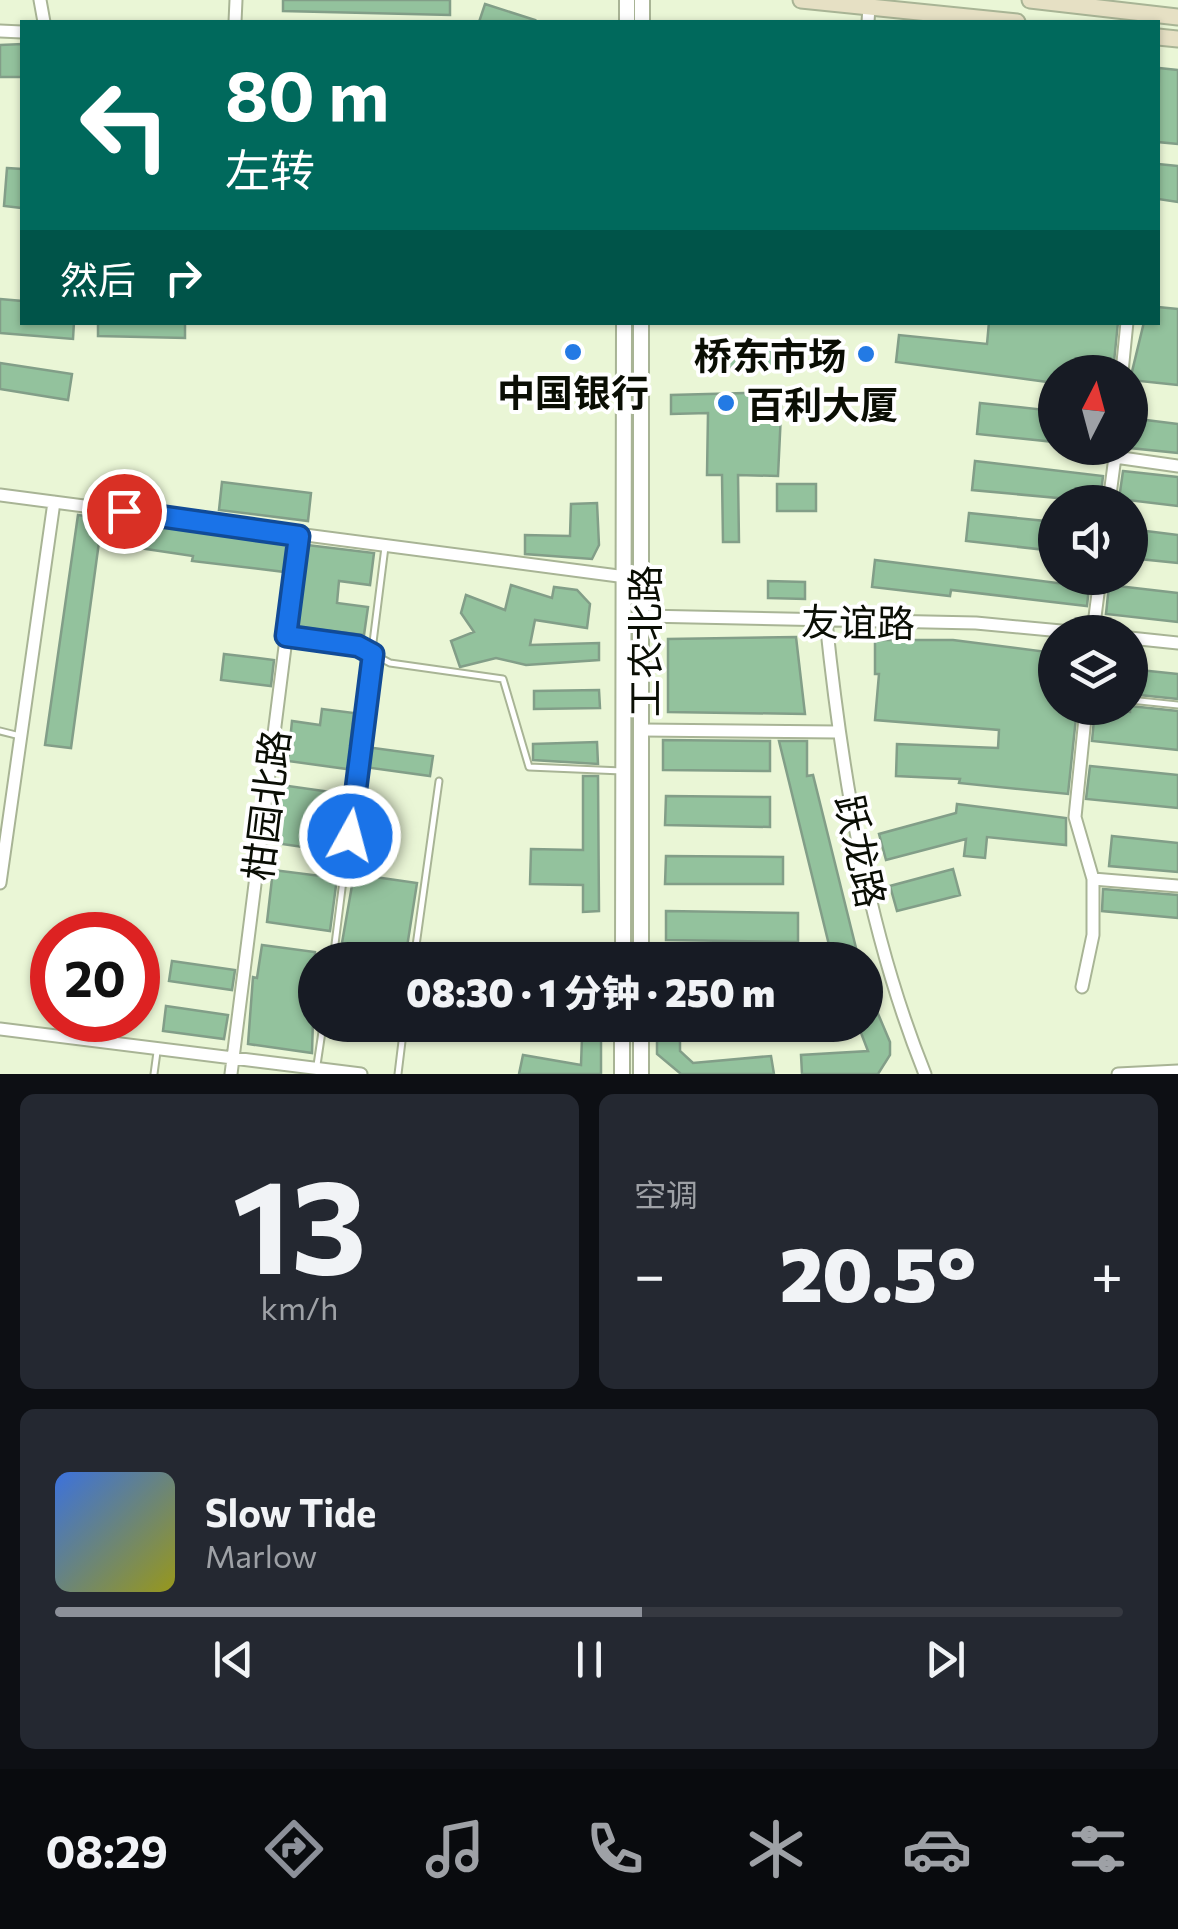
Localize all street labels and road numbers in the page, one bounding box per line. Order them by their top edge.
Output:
street label: 工农北路 [620,565,667,717]
street label: 友谊路 [801,597,915,645]
street label: 柑园北路 [232,727,298,883]
street label: 跃龙路 [827,790,897,912]

